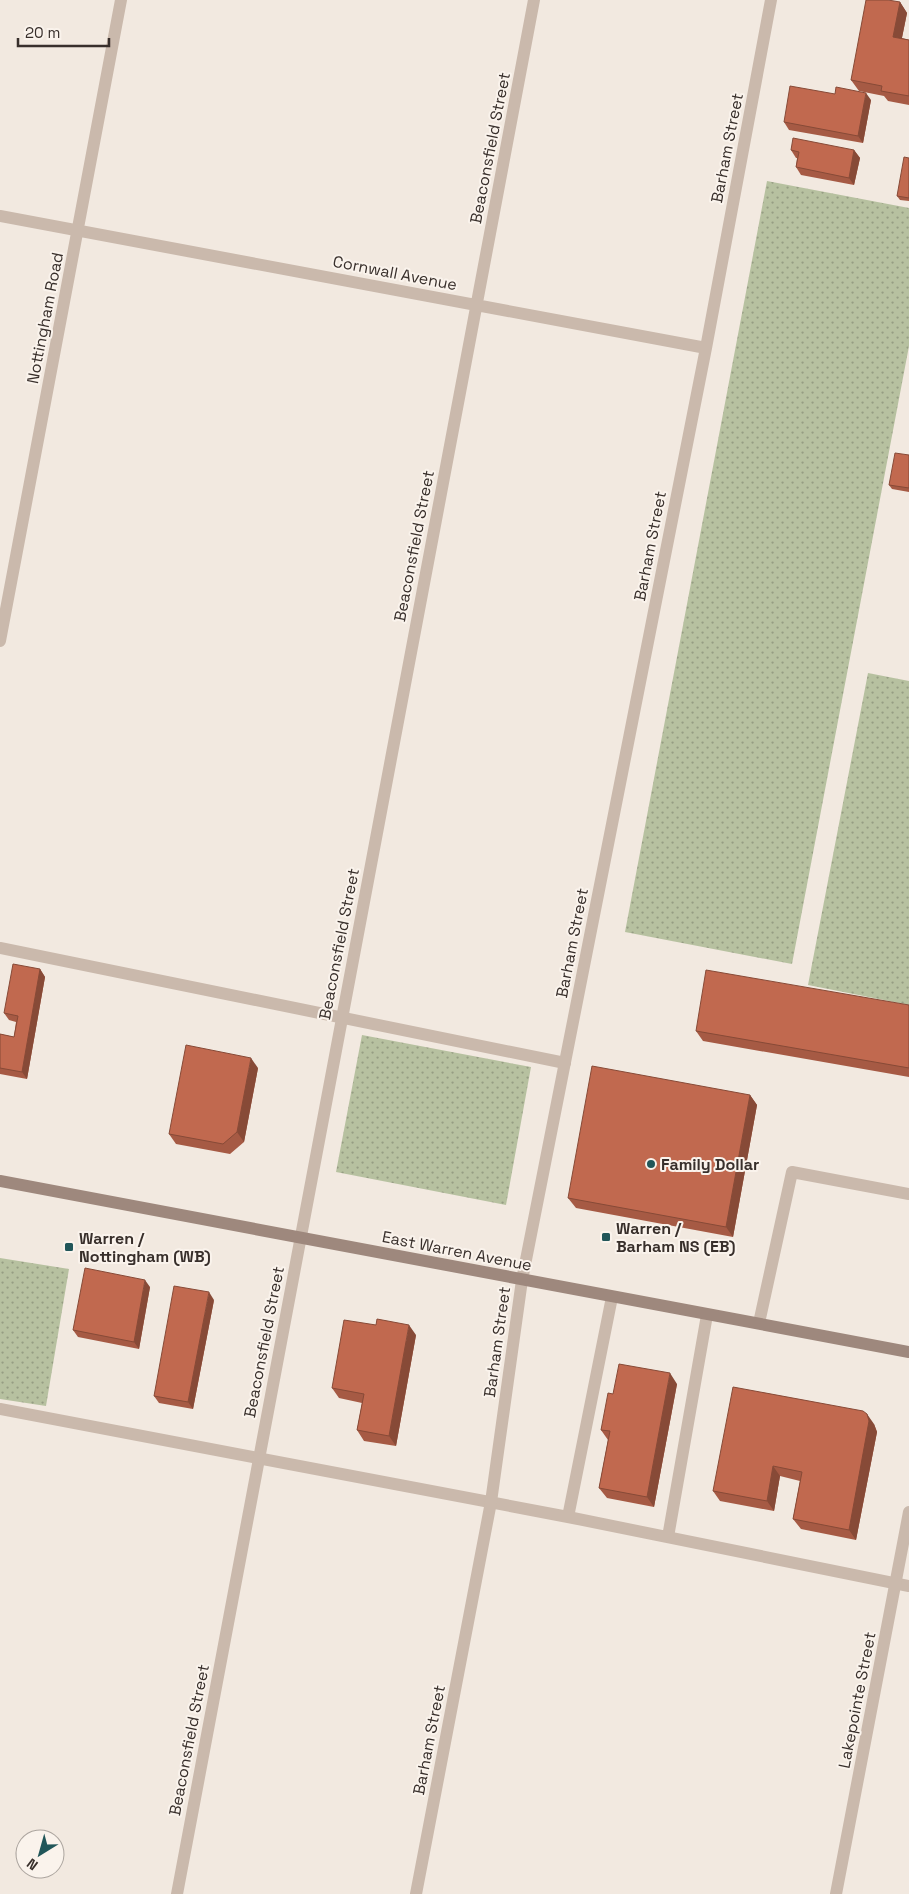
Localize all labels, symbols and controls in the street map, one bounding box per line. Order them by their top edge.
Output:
scale bar [18,15,109,47]
text: 20 m [25,23,60,42]
street label: Beaconsfield Street [465,70,515,226]
street label: Barham Street [706,91,748,205]
street label: Nottingham Road [22,251,68,385]
street label: Cornwall Avenue [331,251,459,295]
street label: Beaconsfield Street [389,468,439,624]
street label: Barham Street [629,489,671,603]
street label: Beaconsfield Street [314,866,364,1022]
street label: Barham Street [551,886,593,1000]
place label: Family Dollar [661,1154,759,1175]
marker: Family Dollar [645,1158,657,1170]
place label: Warren / Barham NS (EB) [616,1218,736,1257]
street label: East Warren Avenue [380,1226,534,1276]
place label: Warren / Nottingham (WB) [79,1228,211,1267]
marker: Warren / Barham NS (EB) [600,1231,612,1243]
marker: Warren / Nottingham (WB) [63,1241,75,1253]
street label: Beaconsfield Street [239,1264,289,1420]
street label: Barham Street [479,1285,515,1399]
street label: Lakepointe Street [833,1630,881,1770]
street label: Beaconsfield Street [164,1662,214,1818]
street label: Barham Street [408,1683,450,1797]
north arrow [15,1829,65,1879]
text: N [23,1854,41,1874]

